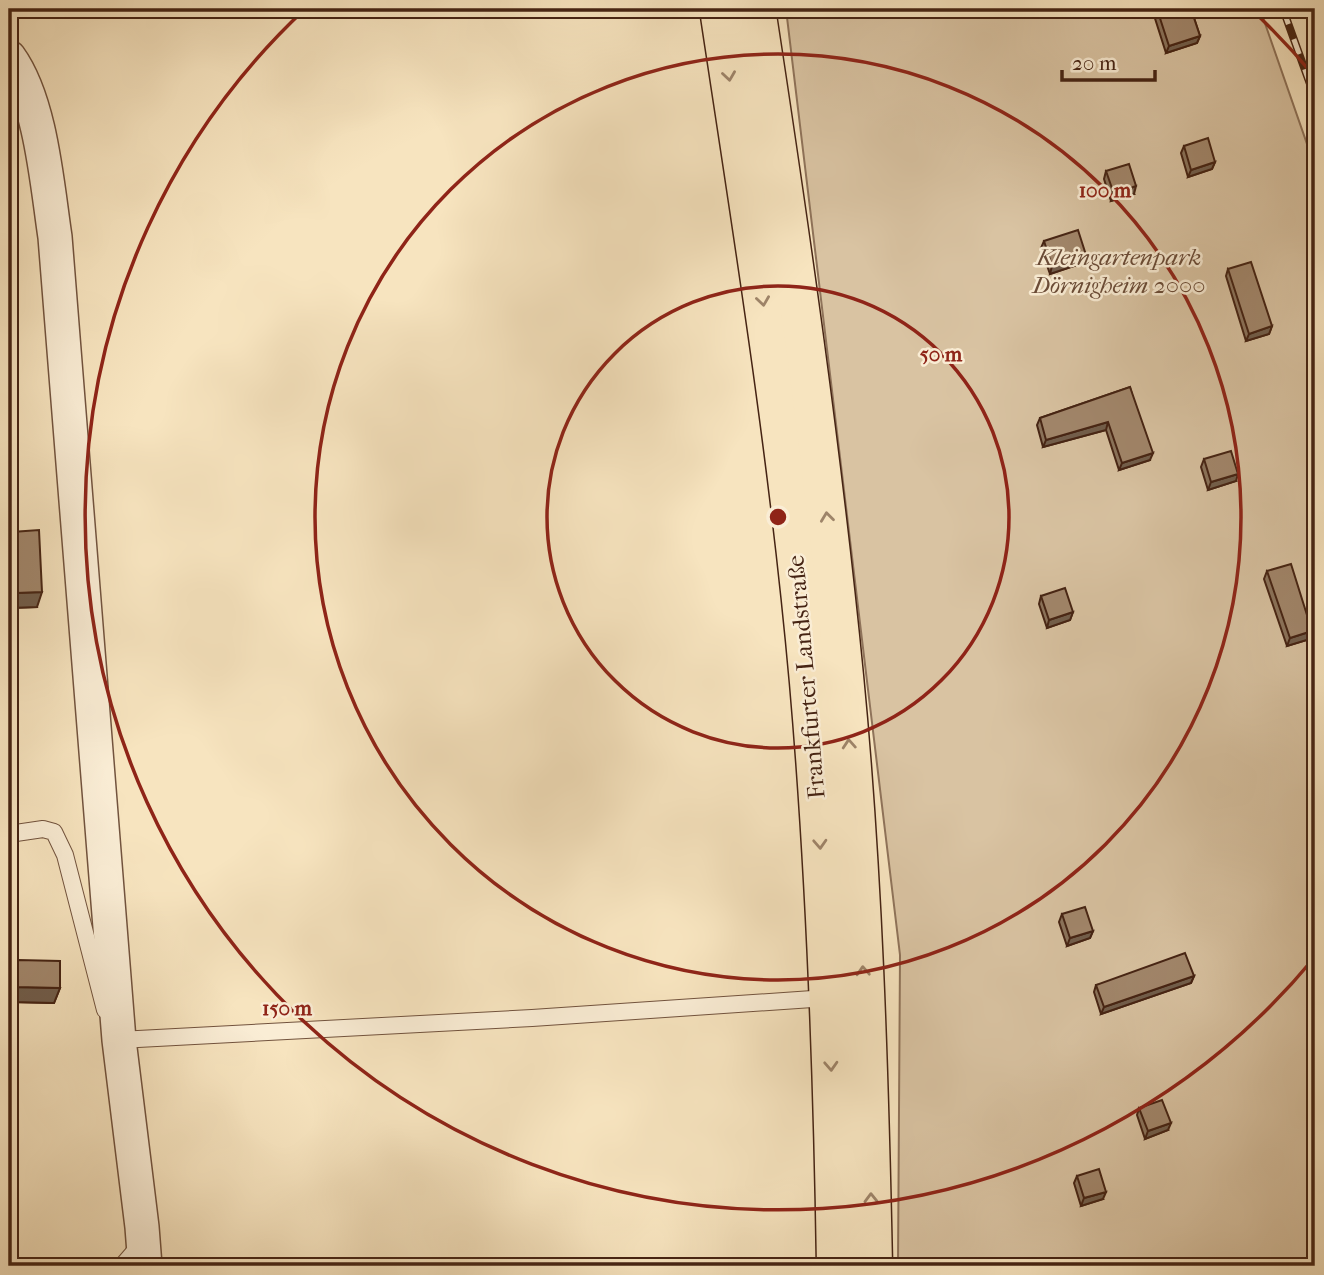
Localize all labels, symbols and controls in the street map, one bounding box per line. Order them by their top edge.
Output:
scale bar [1062,38,1154,82]
text: 20 m [1072,51,1117,75]
one-way arrow [721,70,736,82]
text: 100 m [1079,178,1132,202]
park label: Kleingartenpark Dörnigheim 2000 [1030,243,1206,299]
one-way arrow [755,295,770,307]
text: 50 m [920,342,963,366]
centre of rings [766,505,790,529]
one-way arrow [820,511,835,522]
street label: Frankfurter Landstraße [781,554,831,800]
one-way arrow [842,738,857,749]
one-way arrow [813,839,828,850]
one-way arrow [856,965,871,976]
text: 150 m [262,996,313,1020]
one-way arrow [823,1061,838,1072]
one-way arrow [864,1192,879,1203]

